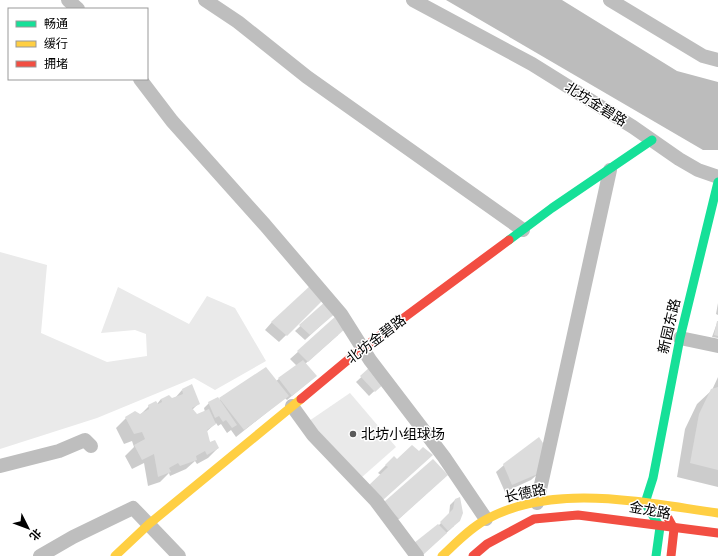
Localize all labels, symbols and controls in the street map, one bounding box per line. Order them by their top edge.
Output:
legend [8,8,148,80]
text: 畅通 [44,17,68,31]
text: 缓行 [44,37,68,51]
text: 拥堵 [44,57,68,71]
street label: 北坊金碧路 [562,79,630,129]
street label: 新园东路 [655,297,683,355]
street label: 北坊金碧路 [343,312,409,366]
place label: 北坊小组球场 [361,426,445,442]
marker: 北坊小组球场 [348,429,358,439]
street label: 长德路 [503,481,547,505]
street label: 金龙路 [628,498,672,522]
north arrow [8,508,48,548]
text: 北 [27,527,44,543]

